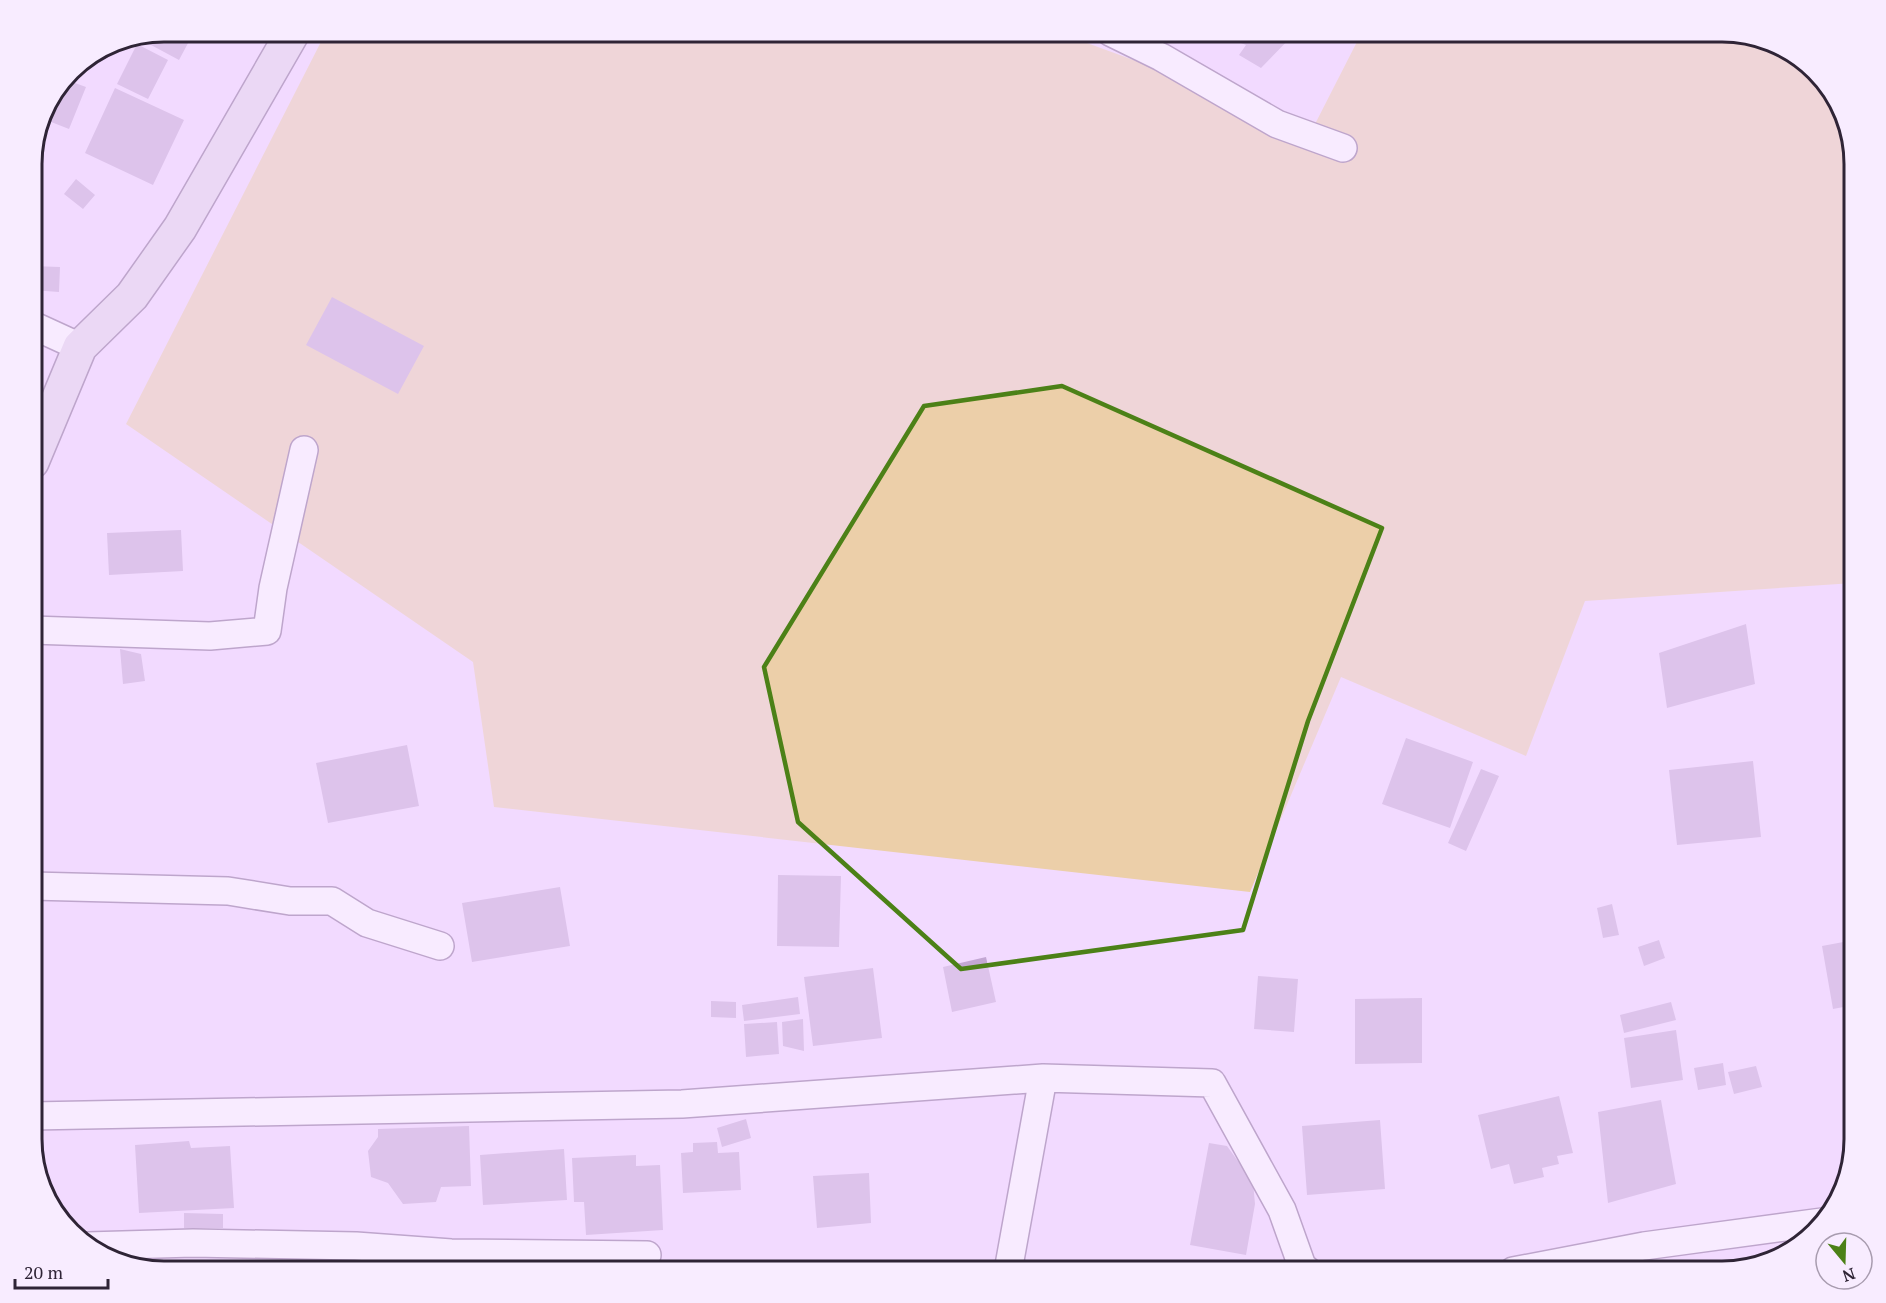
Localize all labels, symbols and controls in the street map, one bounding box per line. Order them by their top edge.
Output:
north arrow [1814,1231,1874,1291]
scale bar [15,1252,108,1290]
text: 20 m [24,1260,64,1284]
text: N [1840,1263,1858,1288]

